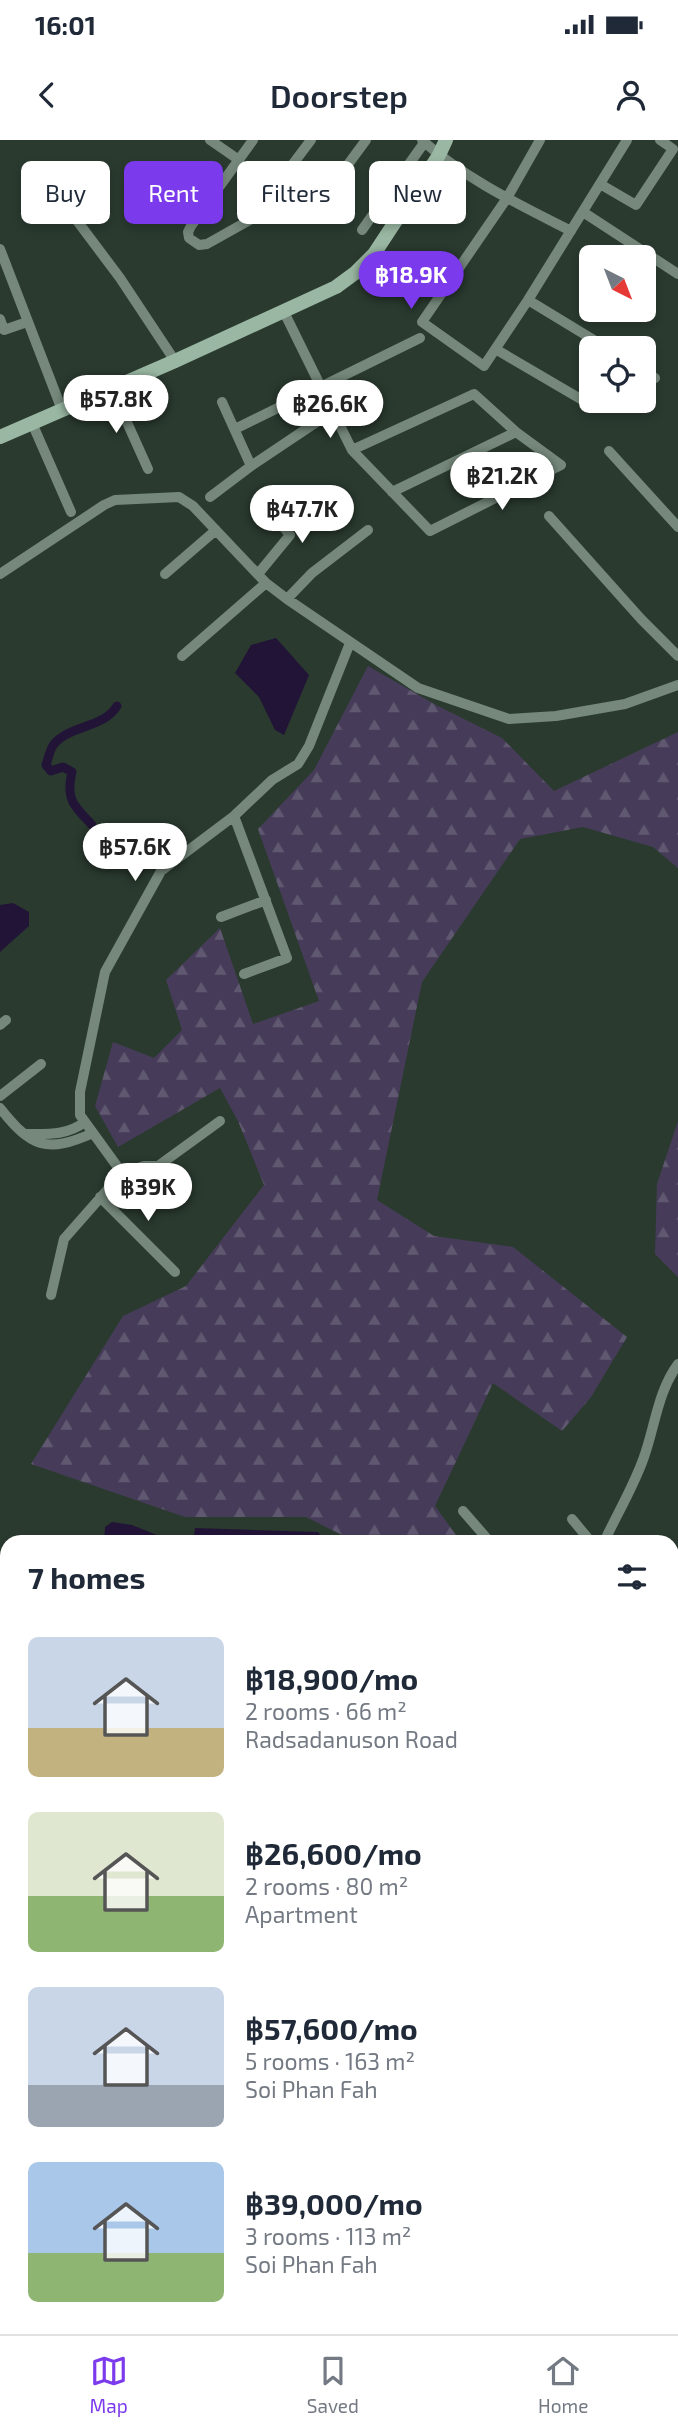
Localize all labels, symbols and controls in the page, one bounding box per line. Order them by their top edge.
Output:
text: 16:01 [35,9,96,40]
icon: back [28,76,66,114]
text: Doorstep [270,76,408,114]
icon: person [612,76,650,114]
chip: Buy [21,161,110,224]
chip: Rent [124,161,223,224]
chip: Filters [237,161,355,224]
chip: New [369,161,466,224]
north arrow [579,245,656,322]
map controls [579,245,656,413]
pin: ฿18.9K [354,251,468,311]
text: ฿18.9K [375,260,447,288]
button: locate [579,336,656,413]
pin: ฿57.8K [59,376,173,435]
pin: ฿26.6K [273,380,387,440]
text: ฿57.8K [79,384,153,412]
text: ฿26.6K [292,389,368,417]
pin: ฿21.2K [445,452,559,512]
text: ฿21.2K [466,461,538,489]
pin: ฿47.7K [245,486,359,545]
text: ฿47.7K [266,494,338,522]
pin: ฿57.6K [78,824,192,883]
text: ฿57.6K [99,832,171,860]
pin: ฿39K [107,1164,189,1223]
text: ฿39K [120,1172,176,1200]
icon: filters [613,1558,651,1596]
text: 7 homes [28,1559,145,1595]
text: ฿18,900/mo [245,1660,418,1696]
icon: home [84,1665,168,1749]
text: 2 rooms · 66 m² [245,1697,407,1725]
text: Radsadanuson Road [245,1725,458,1753]
text: ฿26,600/mo [245,1835,422,1871]
icon: home [84,1840,168,1924]
text: 2 rooms · 80 m² [245,1872,408,1900]
text: Apartment [245,1900,358,1928]
text: ฿57,600/mo [245,2010,418,2046]
icon: home [84,2015,168,2099]
text: 5 rooms · 163 m² [245,2047,415,2075]
text: Soi Phan Fah [245,2075,378,2103]
text: ฿39,000/mo [245,2185,423,2221]
icon: home [84,2190,168,2274]
text: 3 rooms · 113 m² [245,2222,411,2250]
text: Soi Phan Fah [245,2250,378,2278]
tab: Map [90,2352,128,2417]
tab: Saved [307,2352,359,2417]
tab: Home [538,2352,588,2417]

